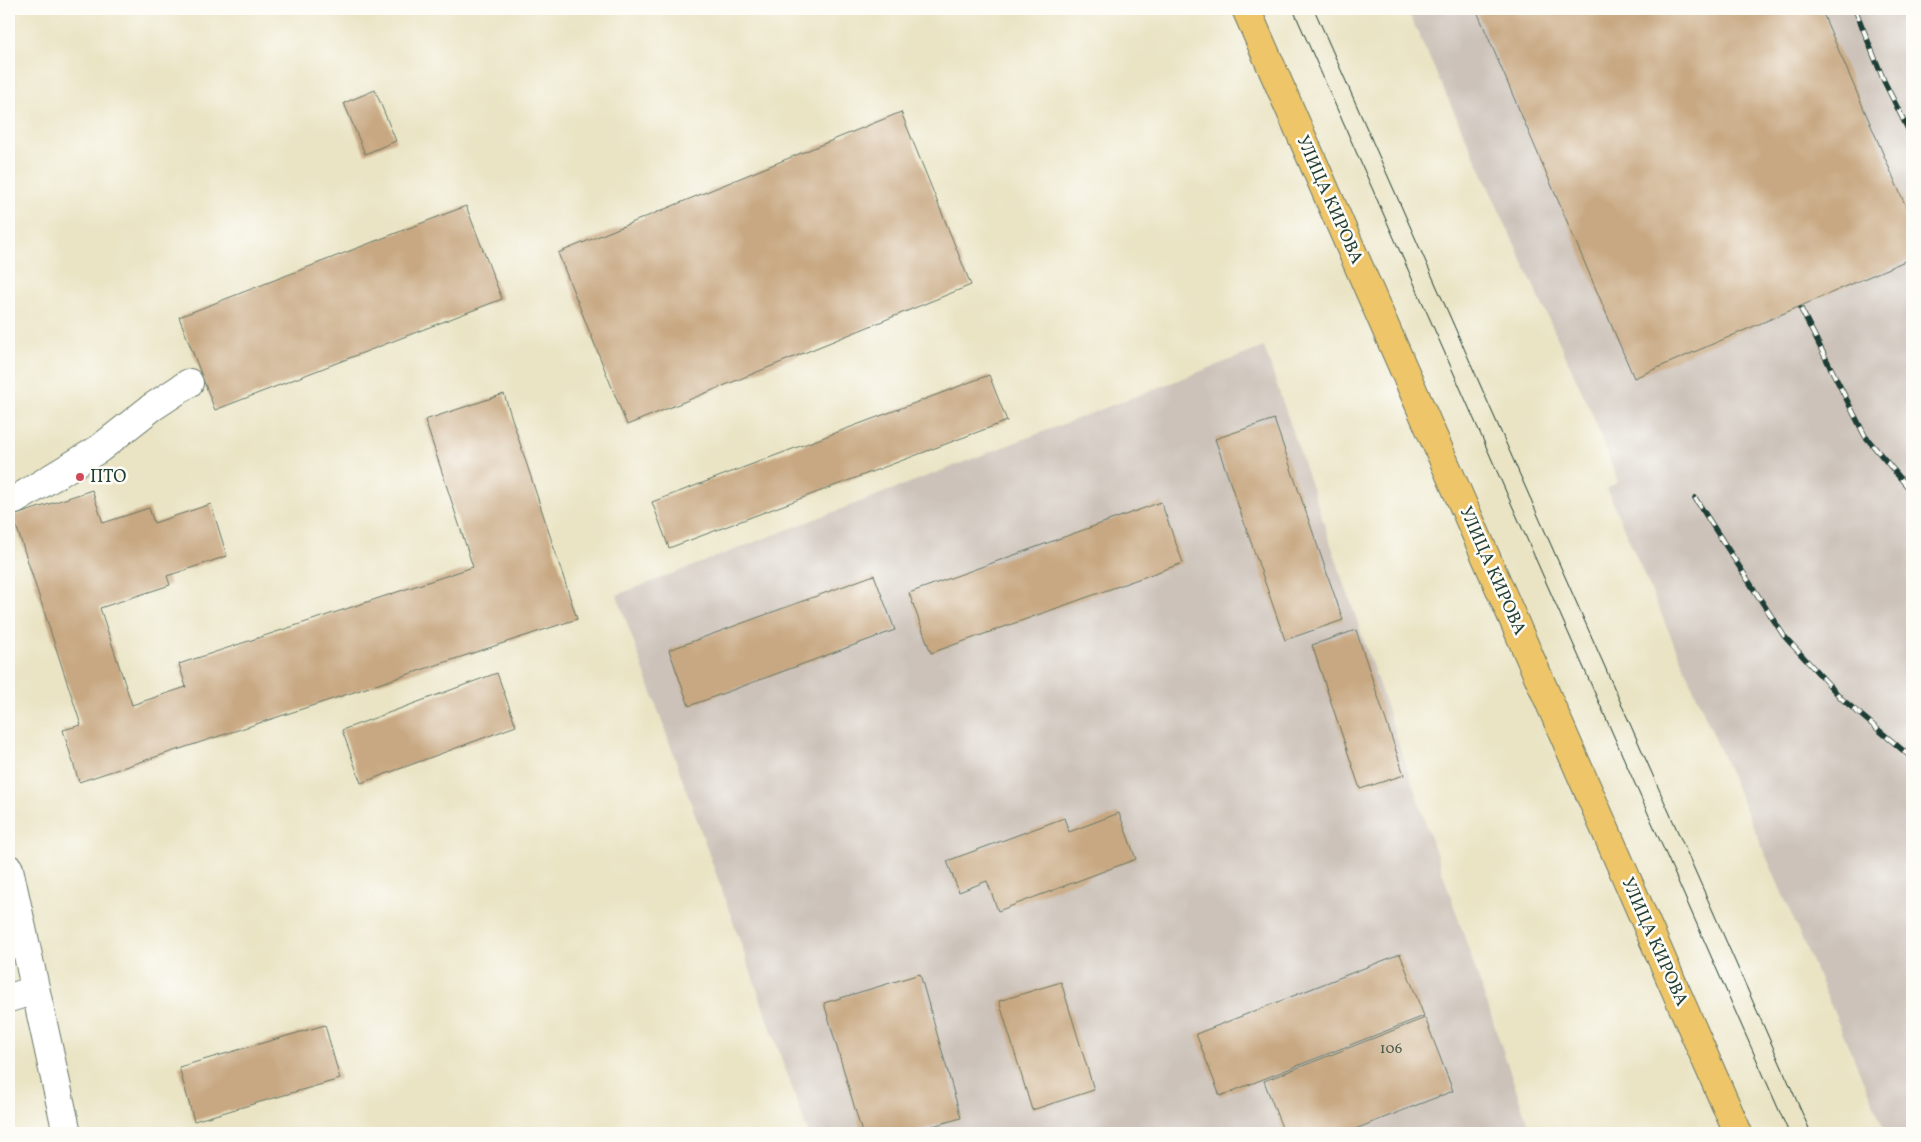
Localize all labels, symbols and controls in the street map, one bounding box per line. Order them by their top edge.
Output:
street label: УЛИЦА КИРОВА [1289,132,1369,269]
place label: ПТО [90,465,126,490]
marker: ПТО [74,471,86,483]
street label: УЛИЦА КИРОВА [1452,503,1532,640]
street label: УЛИЦА КИРОВА [1614,874,1694,1011]
house number: 106 [1380,1039,1402,1060]

